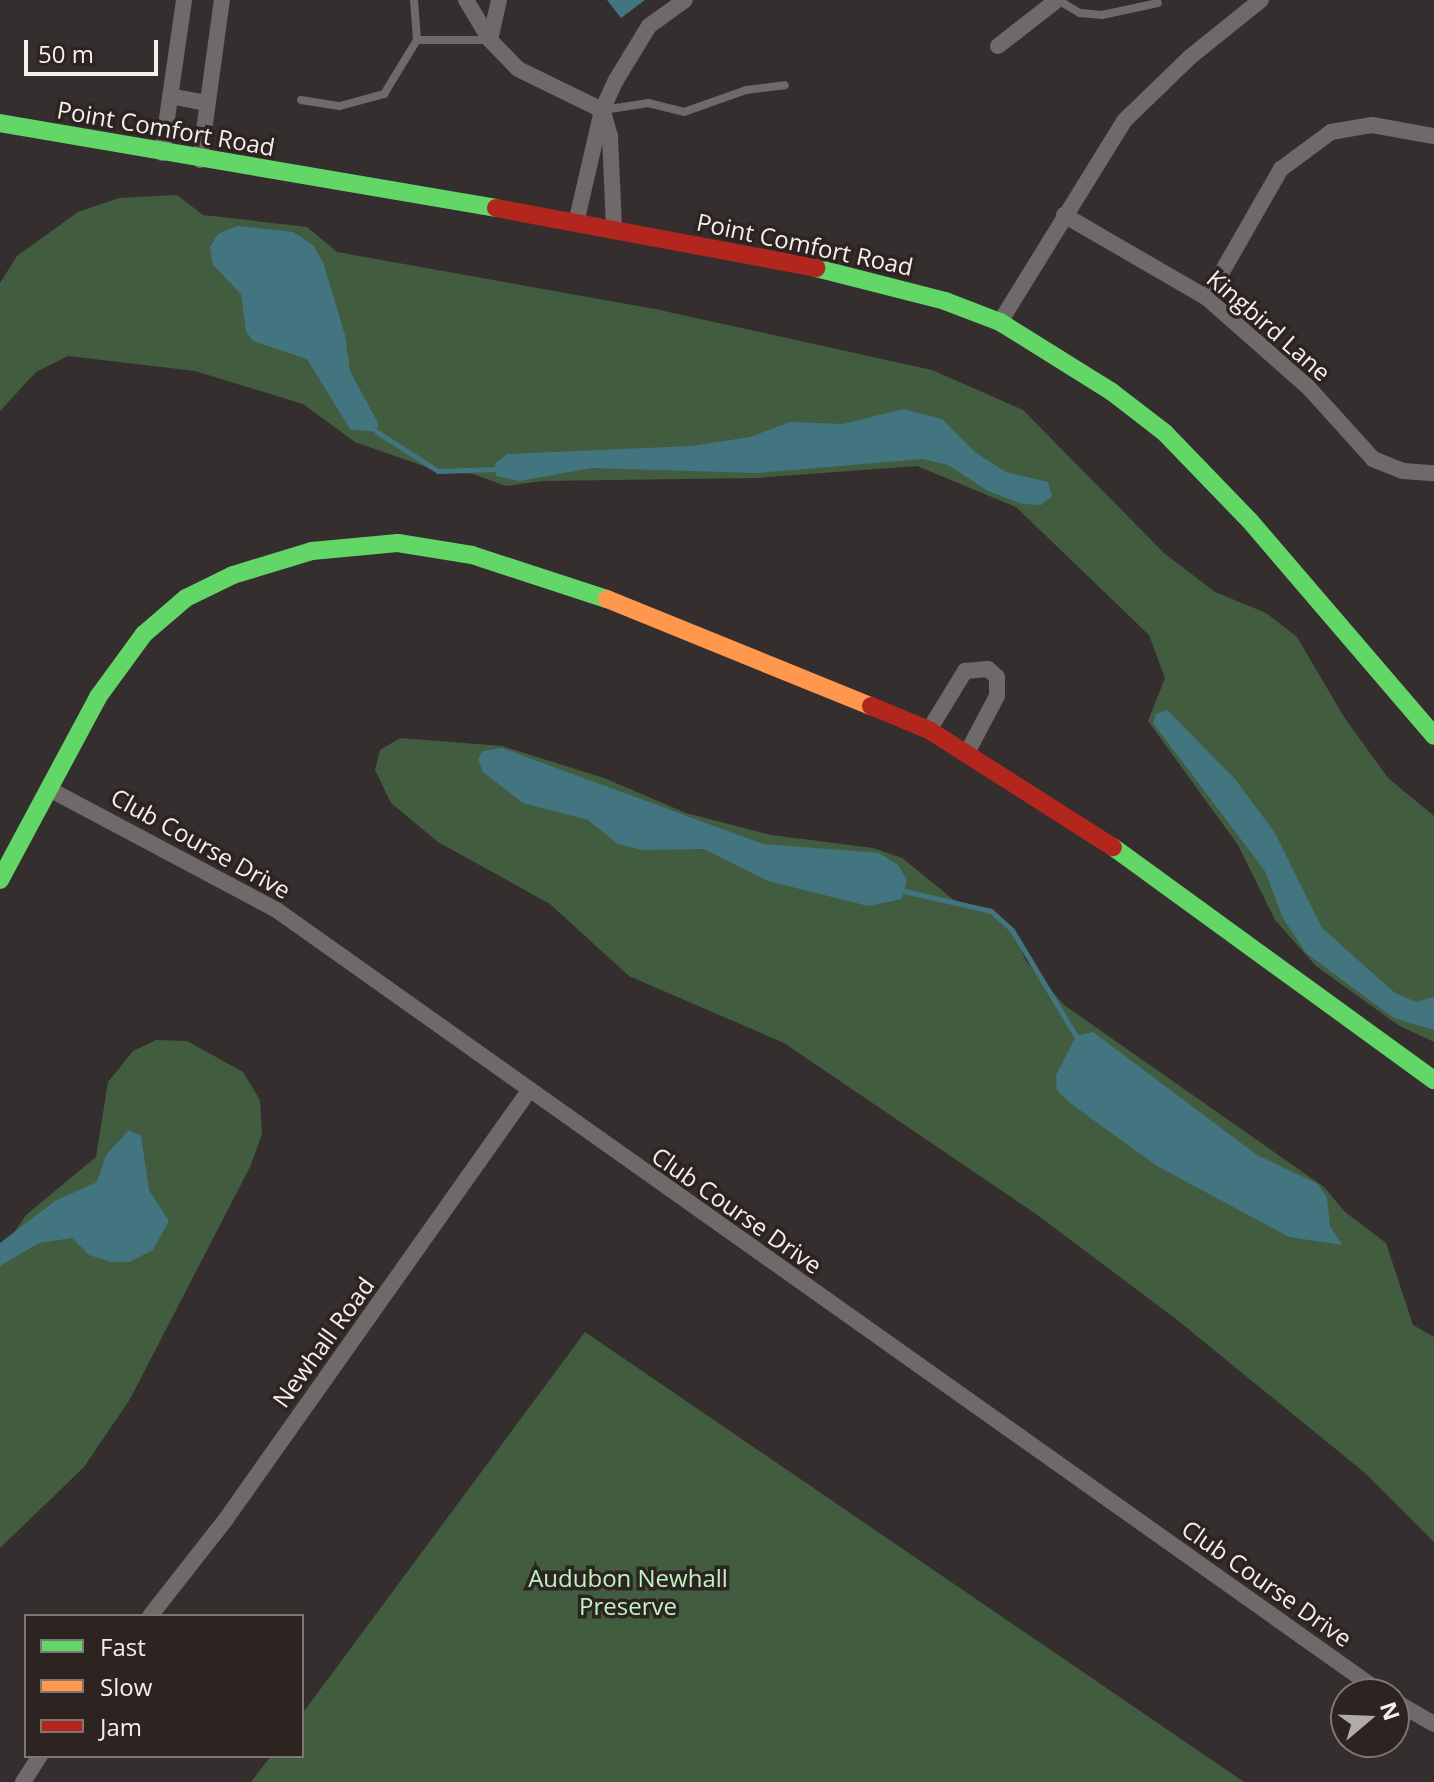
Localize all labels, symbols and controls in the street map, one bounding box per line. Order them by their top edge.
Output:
scale bar [28,24,162,74]
text: 50 m [38,37,94,70]
street label: Point Comfort Road [55,95,277,161]
street label: Point Comfort Road [694,207,916,281]
street label: Kingbird Lane [1201,264,1337,386]
street label: Club Course Drive [106,782,296,904]
street label: Club Course Drive [647,1141,827,1279]
street label: Newhall Road [266,1271,380,1413]
street label: Club Course Drive [1177,1514,1357,1652]
park label: Audubon Newhall Preserve [528,1564,728,1620]
legend [24,1614,304,1758]
text: Fast [100,1630,146,1663]
text: Slow [100,1670,152,1703]
north arrow [1330,1678,1410,1758]
text: N [1374,1697,1408,1724]
text: Jam [100,1710,142,1743]

